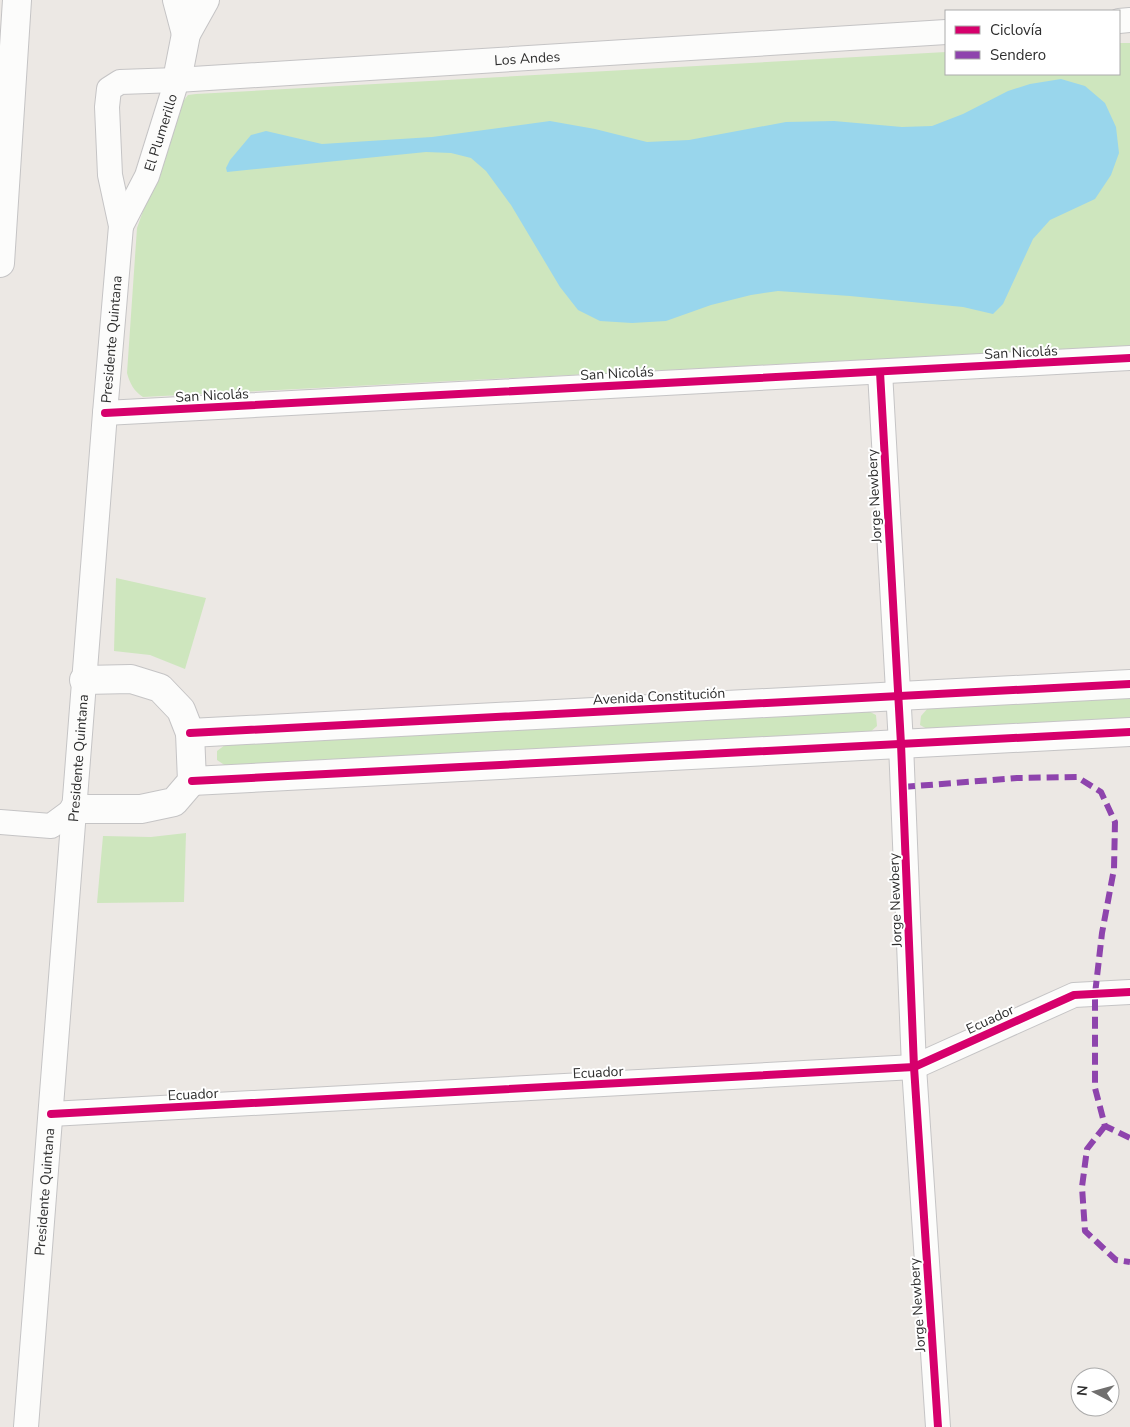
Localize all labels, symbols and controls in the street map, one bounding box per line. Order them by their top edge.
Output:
legend [945,10,1120,75]
text: Ciclovía [990,20,1042,40]
text: Sendero [990,45,1046,65]
street label: Los Andes [494,47,561,70]
street label: El Plumerillo [140,91,182,174]
street label: Presidente Quintana [97,275,127,404]
street label: San Nicolás [984,341,1059,364]
street label: San Nicolás [580,362,655,385]
street label: San Nicolás [175,384,250,407]
street label: Jorge Newbery [863,448,887,545]
street label: Avenida Constitución [592,684,726,709]
street label: Presidente Quintana [64,693,93,823]
street label: Jorge Newbery [884,852,907,948]
street label: Ecuador [963,1000,1017,1039]
street label: Ecuador [572,1062,624,1083]
street label: Ecuador [167,1084,219,1105]
street label: Presidente Quintana [30,1127,59,1256]
street label: Jorge Newbery [905,1257,930,1354]
north arrow [1070,1367,1120,1417]
text: N [1073,1384,1093,1397]

